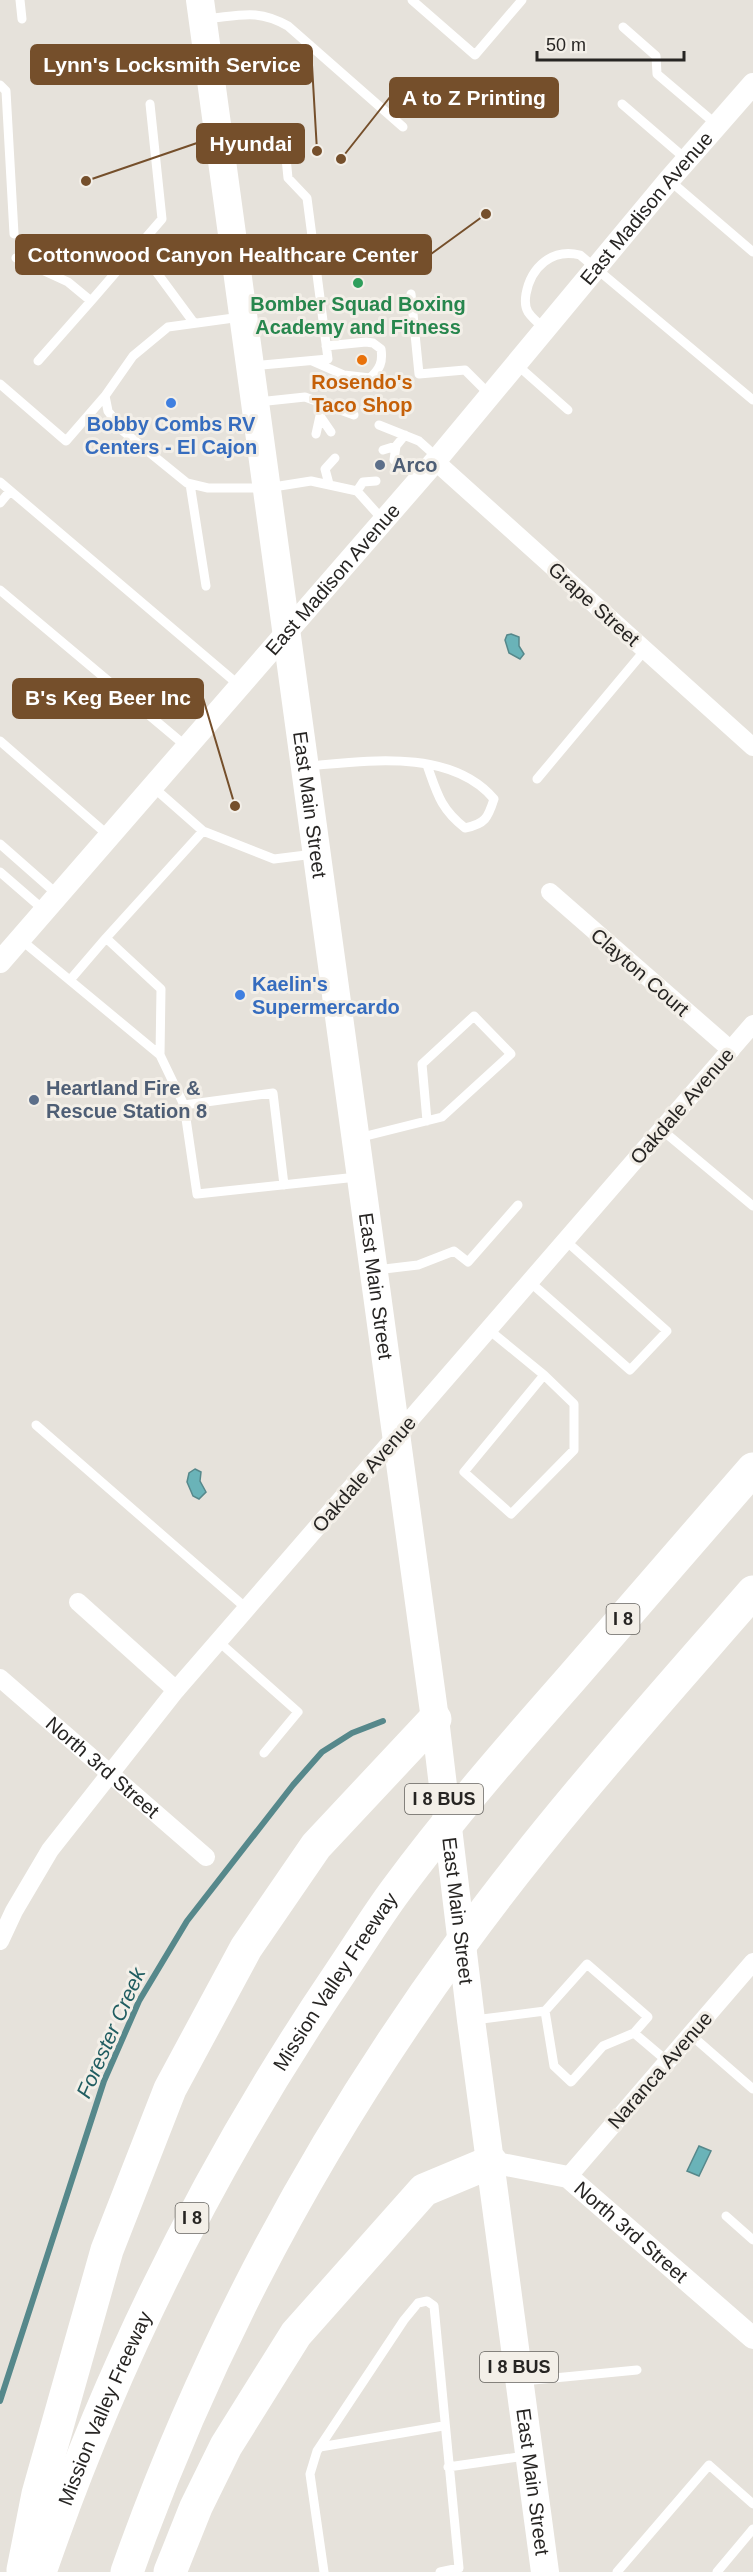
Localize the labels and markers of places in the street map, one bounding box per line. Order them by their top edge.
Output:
callout: Lynn's Locksmith Service [31,45,312,84]
callout: A to Z Printing [390,78,558,117]
callout: Hyundai [197,124,304,163]
callout: Cottonwood Canyon Healthcare Center [16,235,431,274]
marker: Bomber Squad Boxing Academy and Fitness [351,276,365,290]
place label: Bomber Squad Boxing Academy and Fitness [250,293,466,338]
marker: Rosendo's Taco Shop [355,353,369,367]
place label: Rosendo's Taco Shop [311,371,413,416]
marker: Bobby Combs RV Centers - El Cajon [164,396,178,410]
place label: Bobby Combs RV Centers - El Cajon [85,413,257,458]
place label: Arco [392,454,438,476]
marker: Arco [373,458,387,472]
callout: B's Keg Beer Inc [13,679,203,718]
place label: Kaelin's Supermercardo [252,973,400,1018]
marker: Kaelin's Supermercardo [233,988,247,1002]
place label: Heartland Fire & Rescue Station 8 [46,1077,207,1122]
marker: Heartland Fire & Rescue Station 8 [27,1093,41,1107]

